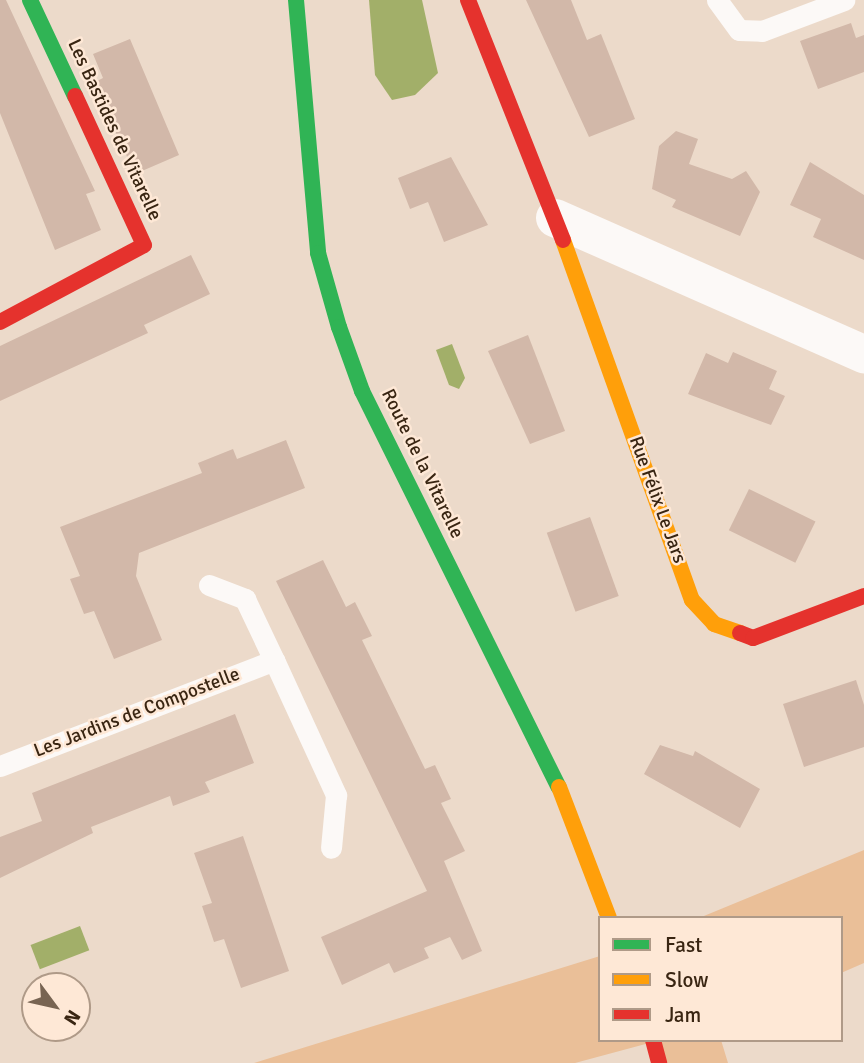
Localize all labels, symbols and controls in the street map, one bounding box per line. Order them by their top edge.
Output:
street label: Les Bastides de Vitarelle [62,36,166,224]
street label: Route de la Vitarelle [376,386,468,542]
street label: Rue Félix Le Jars [623,433,691,567]
street label: Les Jardins de Compostelle [31,663,243,763]
legend [598,916,843,1042]
text: Fast [665,932,702,958]
text: Slow [665,967,709,993]
north arrow [21,972,91,1042]
text: Jam [665,1002,701,1028]
text: N [58,1005,86,1029]

